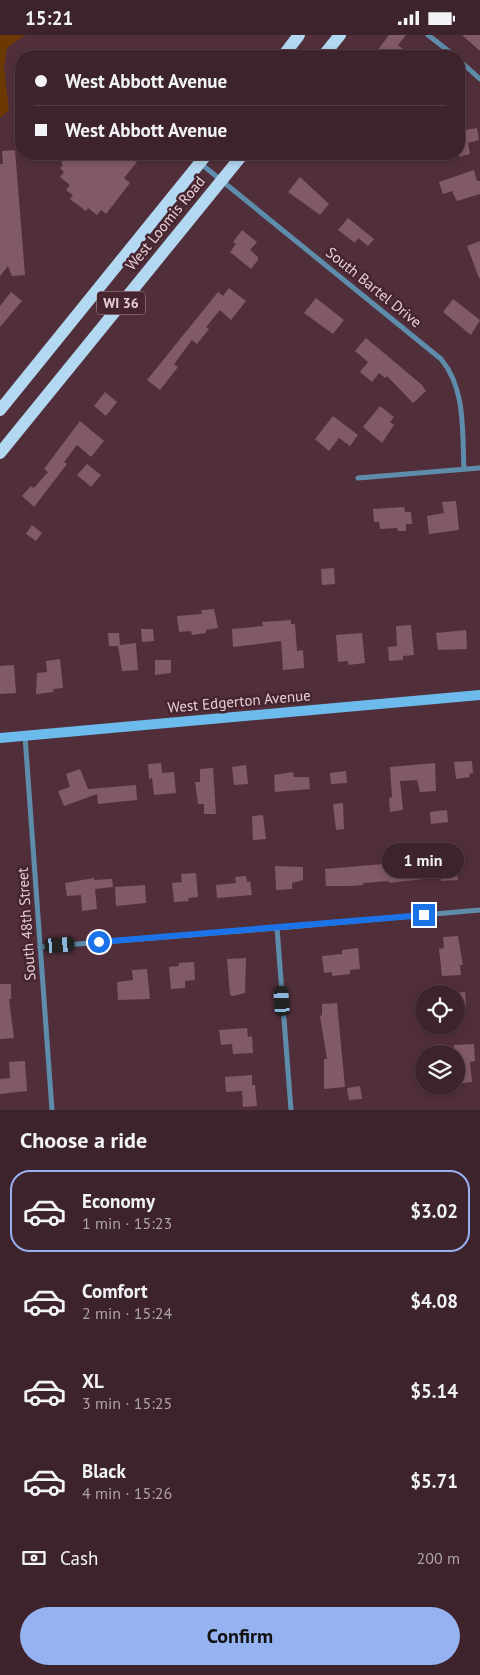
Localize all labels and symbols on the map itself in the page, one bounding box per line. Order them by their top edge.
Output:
street label: West Loomis Road [121,172,209,274]
street label: South Bartel Drive [322,243,426,331]
road number: WI 36 [97,291,145,315]
street label: West Edgerton Avenue [167,685,311,717]
callout: 1 min [383,843,465,877]
street label: South 48th Street [13,867,39,981]
route end [413,904,435,926]
route start [88,931,110,953]
car [44,936,75,954]
car [273,986,290,1016]

